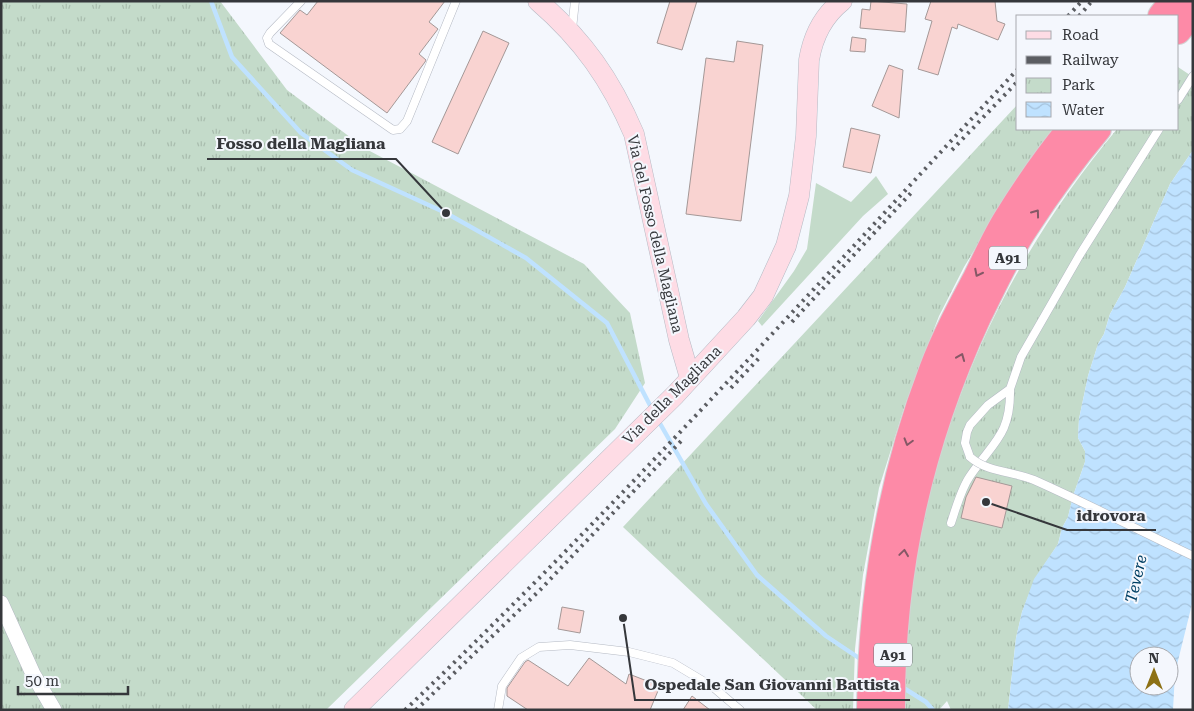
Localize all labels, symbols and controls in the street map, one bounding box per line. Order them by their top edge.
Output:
legend [1016,15,1179,130]
text: Road [1062,26,1099,44]
text: Railway [1062,51,1119,69]
text: Park [1062,76,1096,94]
text: Water [1062,101,1104,119]
callout: Fosso della Magliana [207,128,396,159]
street label: Via del Fosso della Magliana [623,133,687,335]
text: Fosso della Magliana [217,134,386,153]
one-way arrow [1030,209,1039,219]
road number: A91 [989,247,1027,270]
one-way arrow [974,267,984,276]
street label: Via della Magliana [619,342,725,448]
one-way arrow [955,353,965,362]
one-way arrow [904,437,914,445]
callout: idrovora [1067,499,1156,530]
text: idrovora [1076,506,1146,525]
one-way arrow [898,548,909,556]
water label: Tevere [1121,553,1151,605]
road number: A91 [874,644,912,666]
north arrow [1129,646,1179,696]
text: N [1149,650,1160,666]
scale bar [18,664,128,696]
callout: Ospedale San Giovanni Battista [635,669,910,700]
text: 50 m [25,672,60,690]
text: Ospedale San Giovanni Battista [645,675,900,694]

